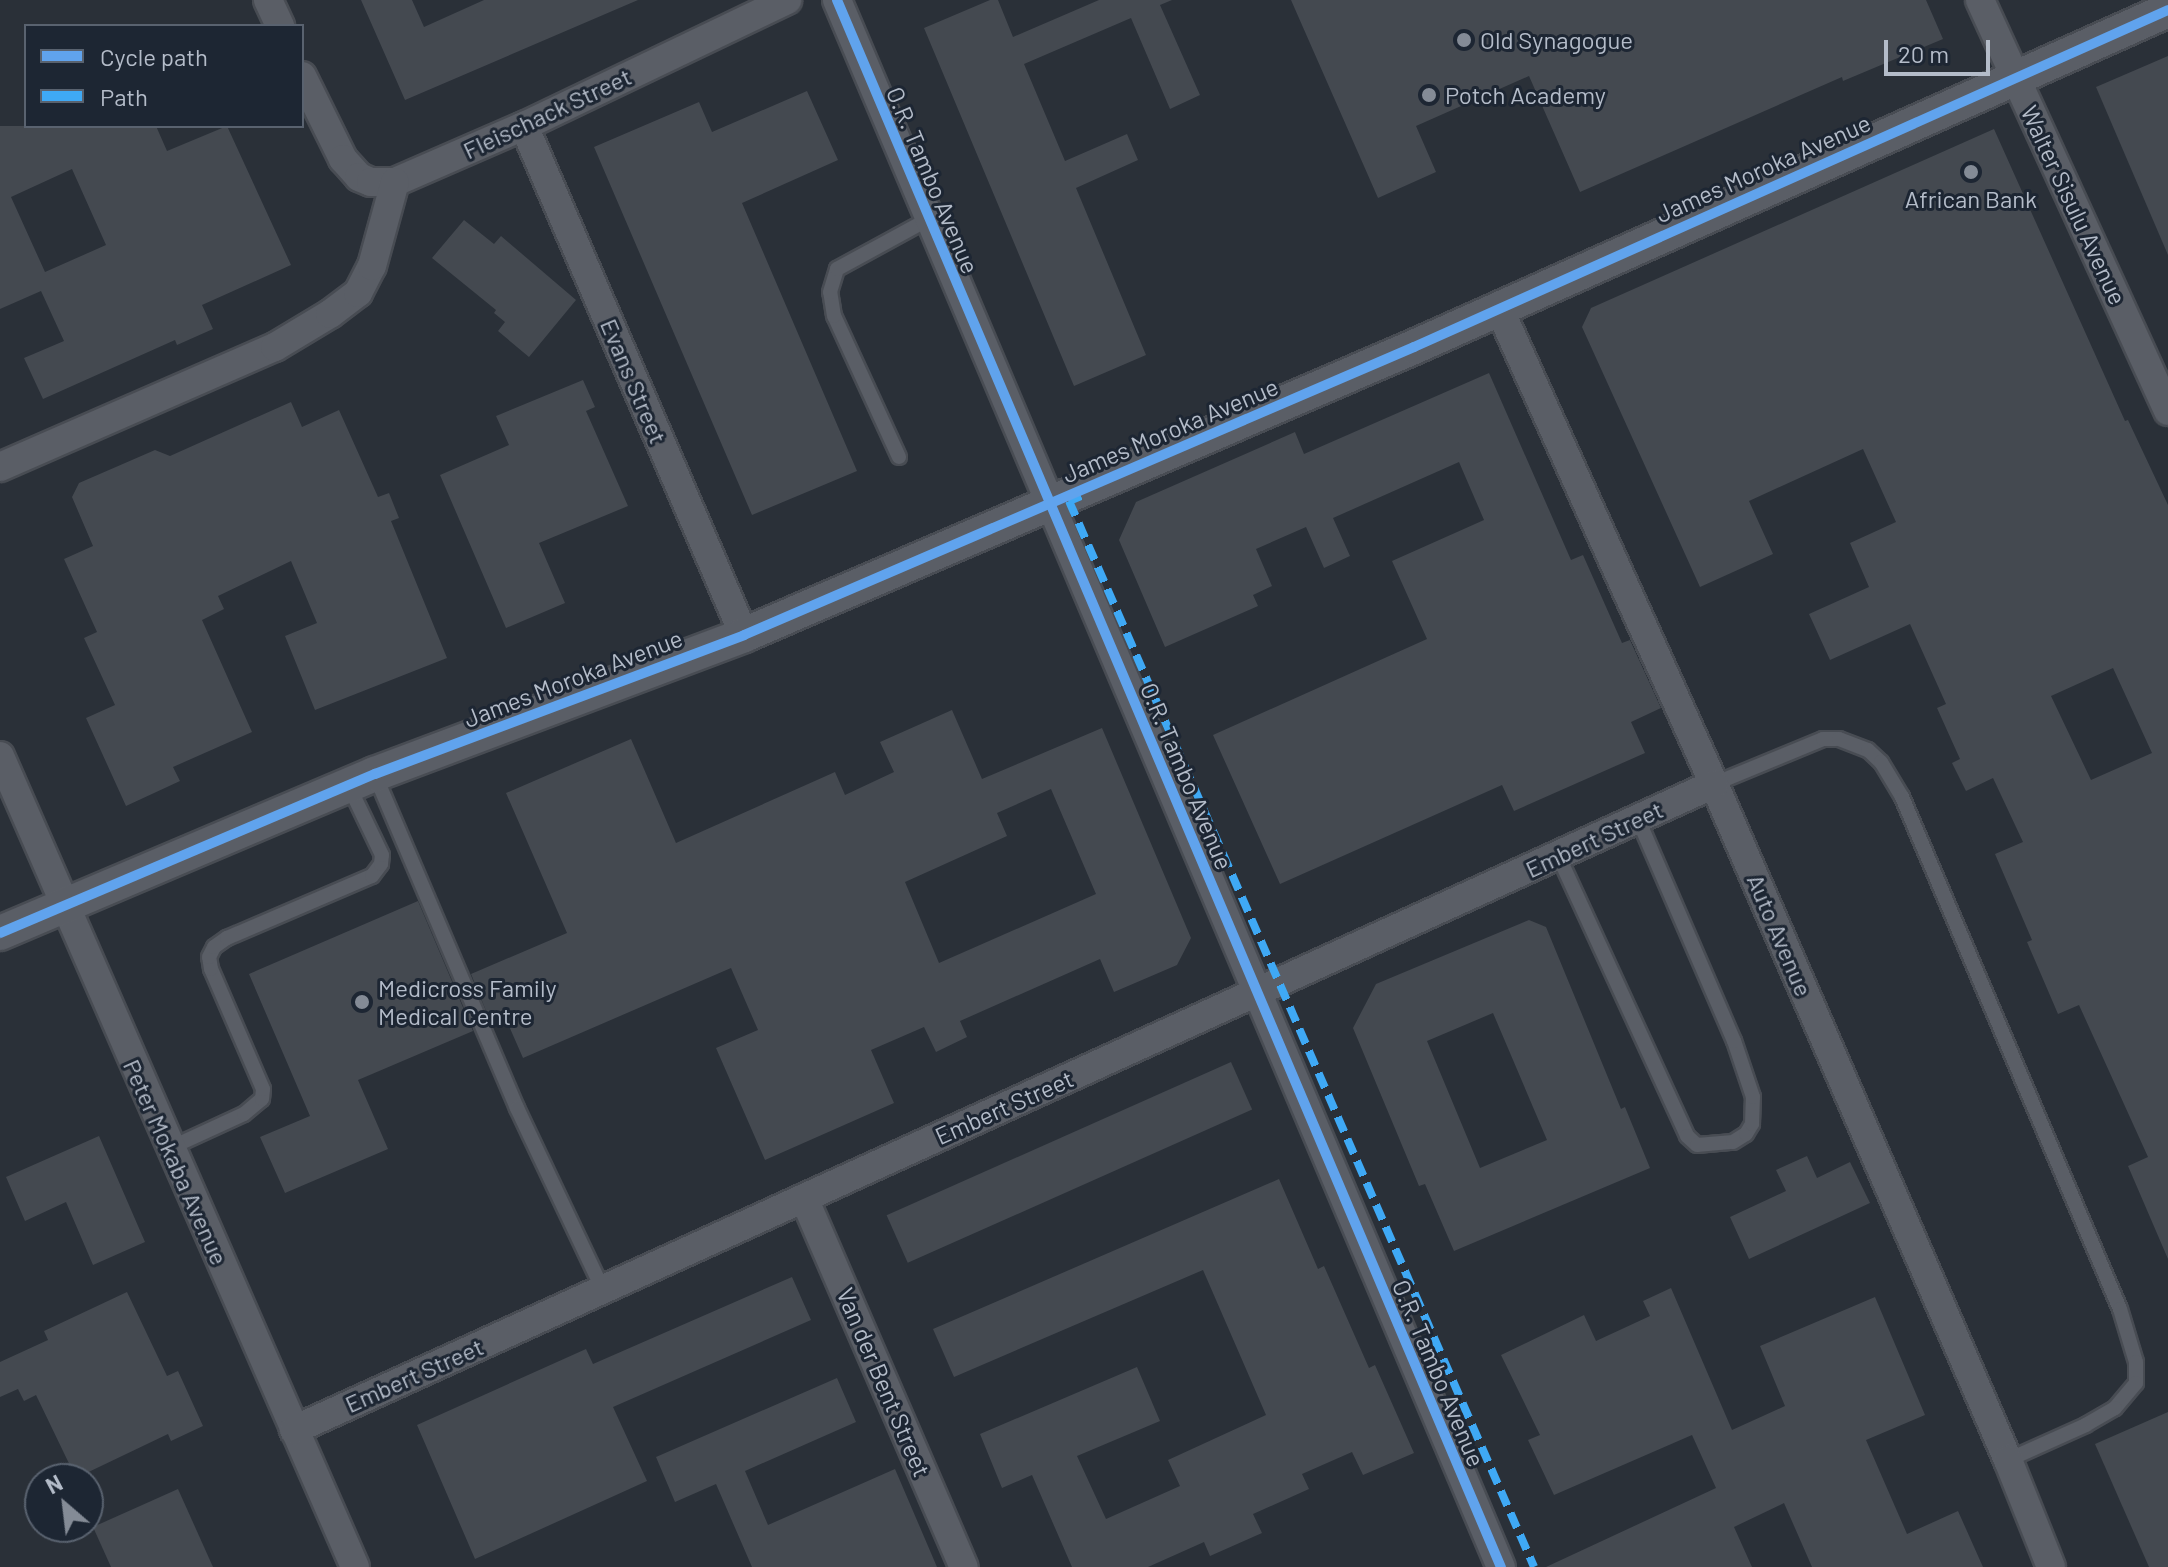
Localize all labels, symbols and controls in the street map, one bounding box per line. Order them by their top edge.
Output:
legend [24,24,304,128]
scale bar [1888,24,1994,74]
place label: Old Synagogue [1480,26,1633,54]
marker: Old Synagogue [1455,31,1473,49]
text: 20 m [1898,39,1949,68]
text: Cycle path [100,42,208,71]
street label: Fleischack Street [458,61,636,165]
place label: Potch Academy [1445,81,1606,109]
text: Path [100,82,148,111]
street label: O.R. Tambo Avenue [881,82,985,278]
marker: Potch Academy [1420,86,1438,104]
street label: Walter Sisulu Avenue [2015,101,2133,309]
street label: James Moroka Avenue [1651,108,1875,228]
marker: African Bank [1962,163,1980,181]
place label: African Bank [1905,185,2037,213]
street label: Evans Street [595,314,673,448]
street label: James Moroka Avenue [1058,371,1282,489]
street label: James Moroka Avenue [460,623,686,733]
street label: O.R. Tambo Avenue [1135,678,1239,874]
street label: Embert Street [1521,795,1667,883]
street label: Auto Avenue [1741,870,1819,1000]
place label: Medicross Family Medical Centre [378,974,557,1030]
marker: Medicross Family Medical Centre [353,993,371,1011]
street label: Peter Mokaba Avenue [118,1055,234,1269]
street label: Embert Street [930,1064,1078,1150]
street label: O.R. Tambo Avenue [1387,1275,1491,1471]
street label: Van der Bent Street [831,1283,937,1481]
street label: Embert Street [340,1332,488,1418]
north arrow [24,1463,104,1543]
text: N [41,1469,66,1498]

